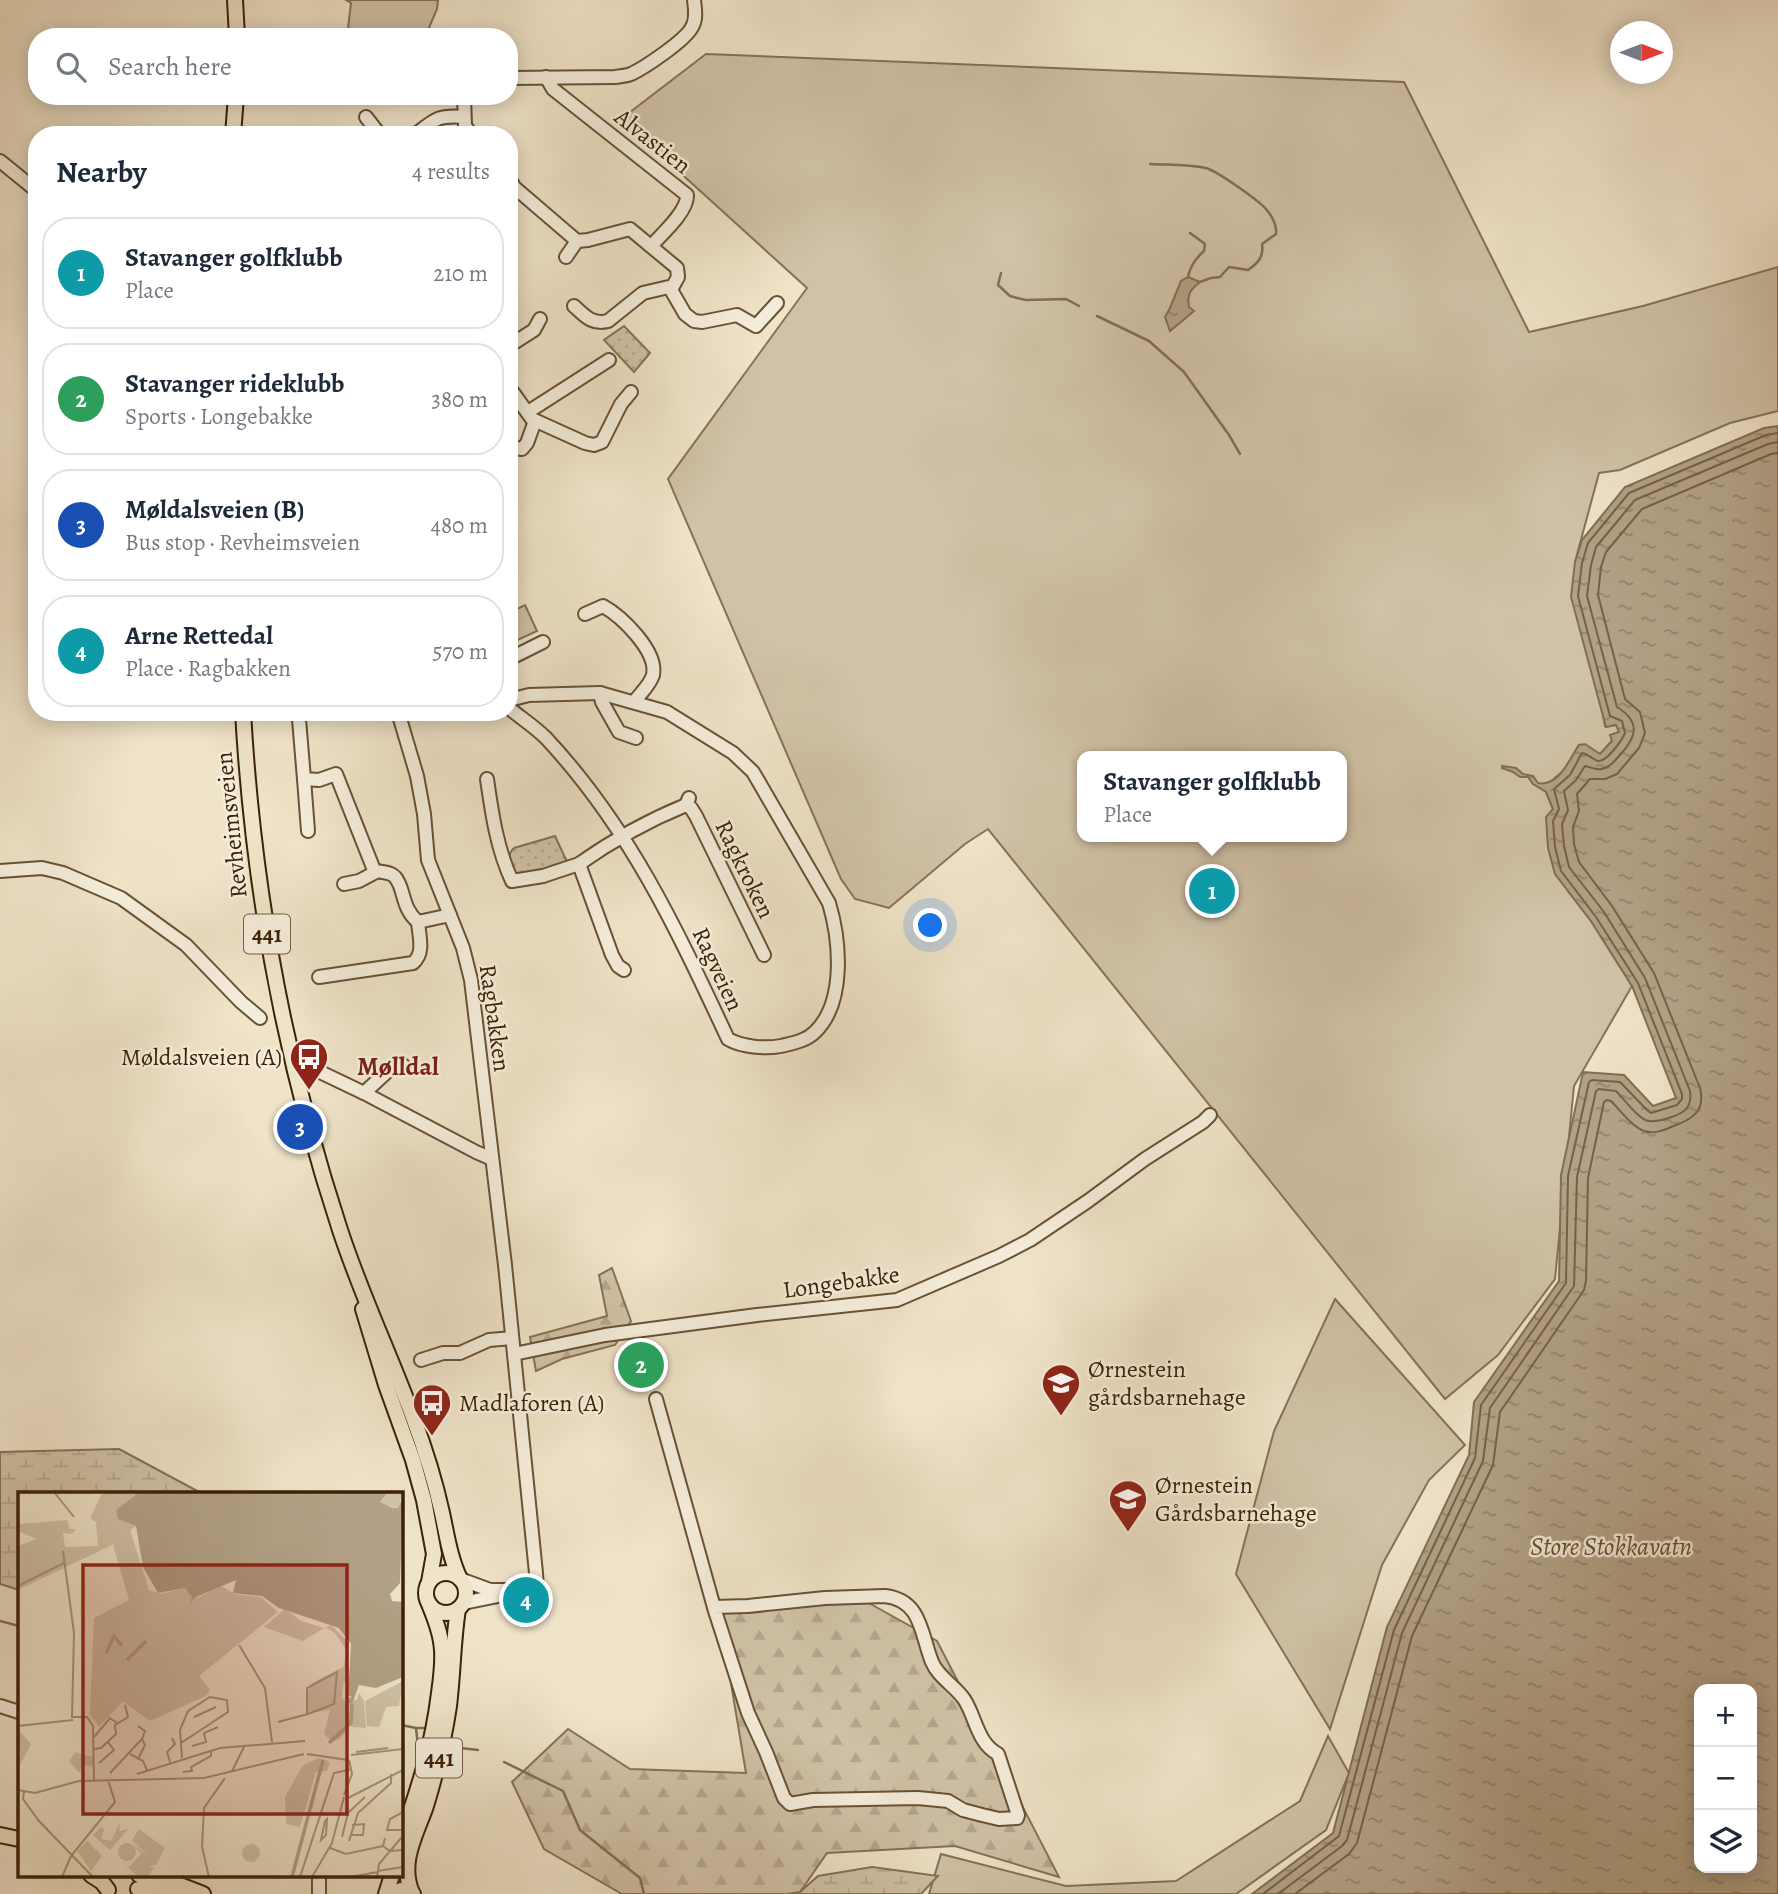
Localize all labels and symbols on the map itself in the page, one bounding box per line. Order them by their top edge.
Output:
north arrow [1610,21,1673,84]
street label: Alvastien [607,100,698,181]
street label: Revheimsveien [207,750,255,900]
street label: Ragkroken [707,815,783,923]
pin: 1 [1189,865,1235,917]
your location [913,908,947,942]
road number: 441 [244,914,290,953]
street label: Ragveien [685,922,751,1016]
street label: Ragbakken [472,962,518,1074]
bus stop icon: Møldalsveien (A) [288,1036,330,1091]
place label: Møldalsveien (A) [121,1041,282,1073]
district label: Mølldal [357,1049,439,1084]
pin: 3 [277,1101,323,1153]
street label: Longebakke [781,1258,901,1306]
pin: 2 [618,1339,664,1391]
place label: Ørnestein gårdsbarnehage [1088,1353,1246,1413]
school or university icon: Ørnestein gårdsbarnehage [1040,1362,1082,1417]
bus stop icon: Madlaforen (A) [411,1382,453,1437]
place label: Madlaforen (A) [459,1387,604,1419]
place label: Ørnestein Gårdsbarnehage [1155,1469,1317,1529]
school or university icon: Ørnestein Gårdsbarnehage [1107,1478,1149,1533]
inset map [18,1492,402,1876]
water label: Store Stokkavatn [1530,1529,1692,1564]
pin: 4 [503,1574,549,1626]
road number: 441 [416,1738,462,1778]

